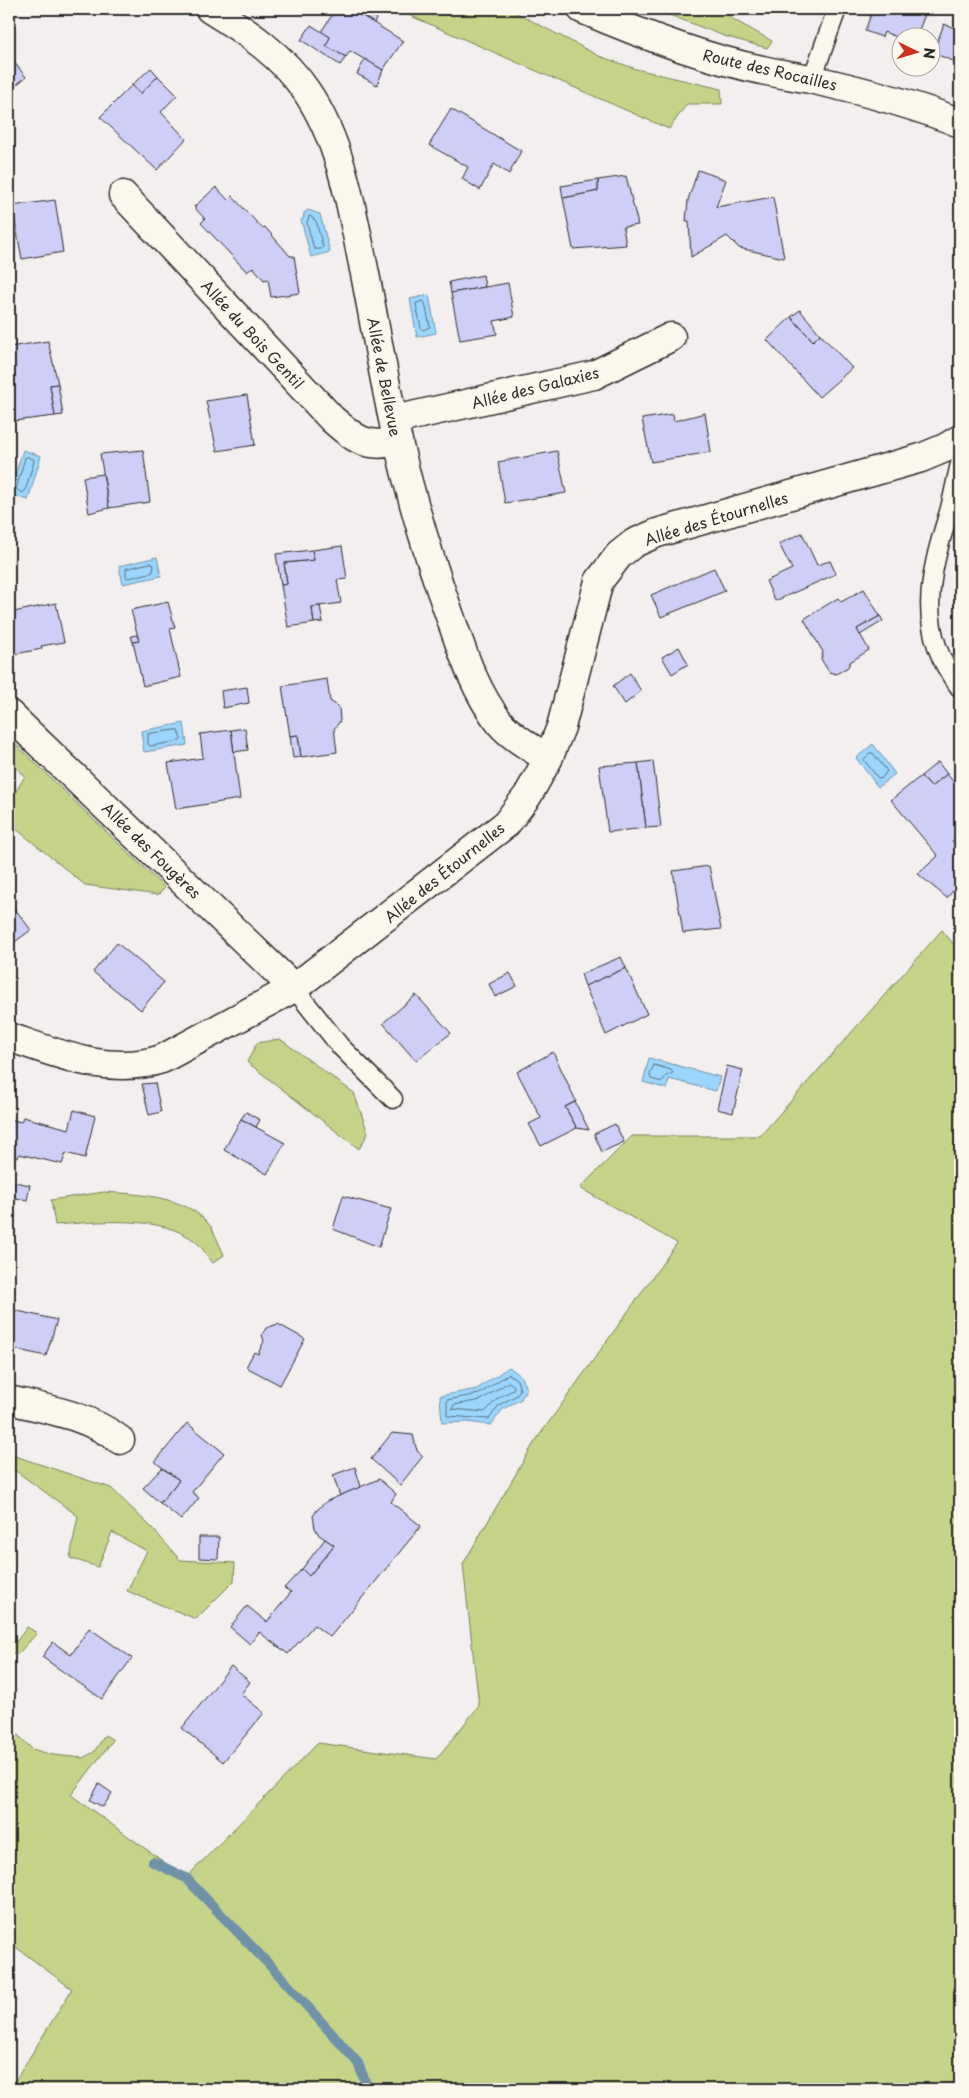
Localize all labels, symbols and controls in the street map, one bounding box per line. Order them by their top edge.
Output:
north arrow [892,28,942,78]
street label: Route des Rocailles [701,42,839,96]
text: N [919,47,940,60]
street label: Allée du Bois Gentil [196,274,310,394]
street label: Allée de Bellevue [362,315,408,439]
street label: Allée des Galaxies [469,360,601,414]
street label: Allée des Étournelles [641,485,791,551]
street label: Allée des Fougères [97,797,207,904]
street label: Allée des Étournelles [379,816,509,928]

